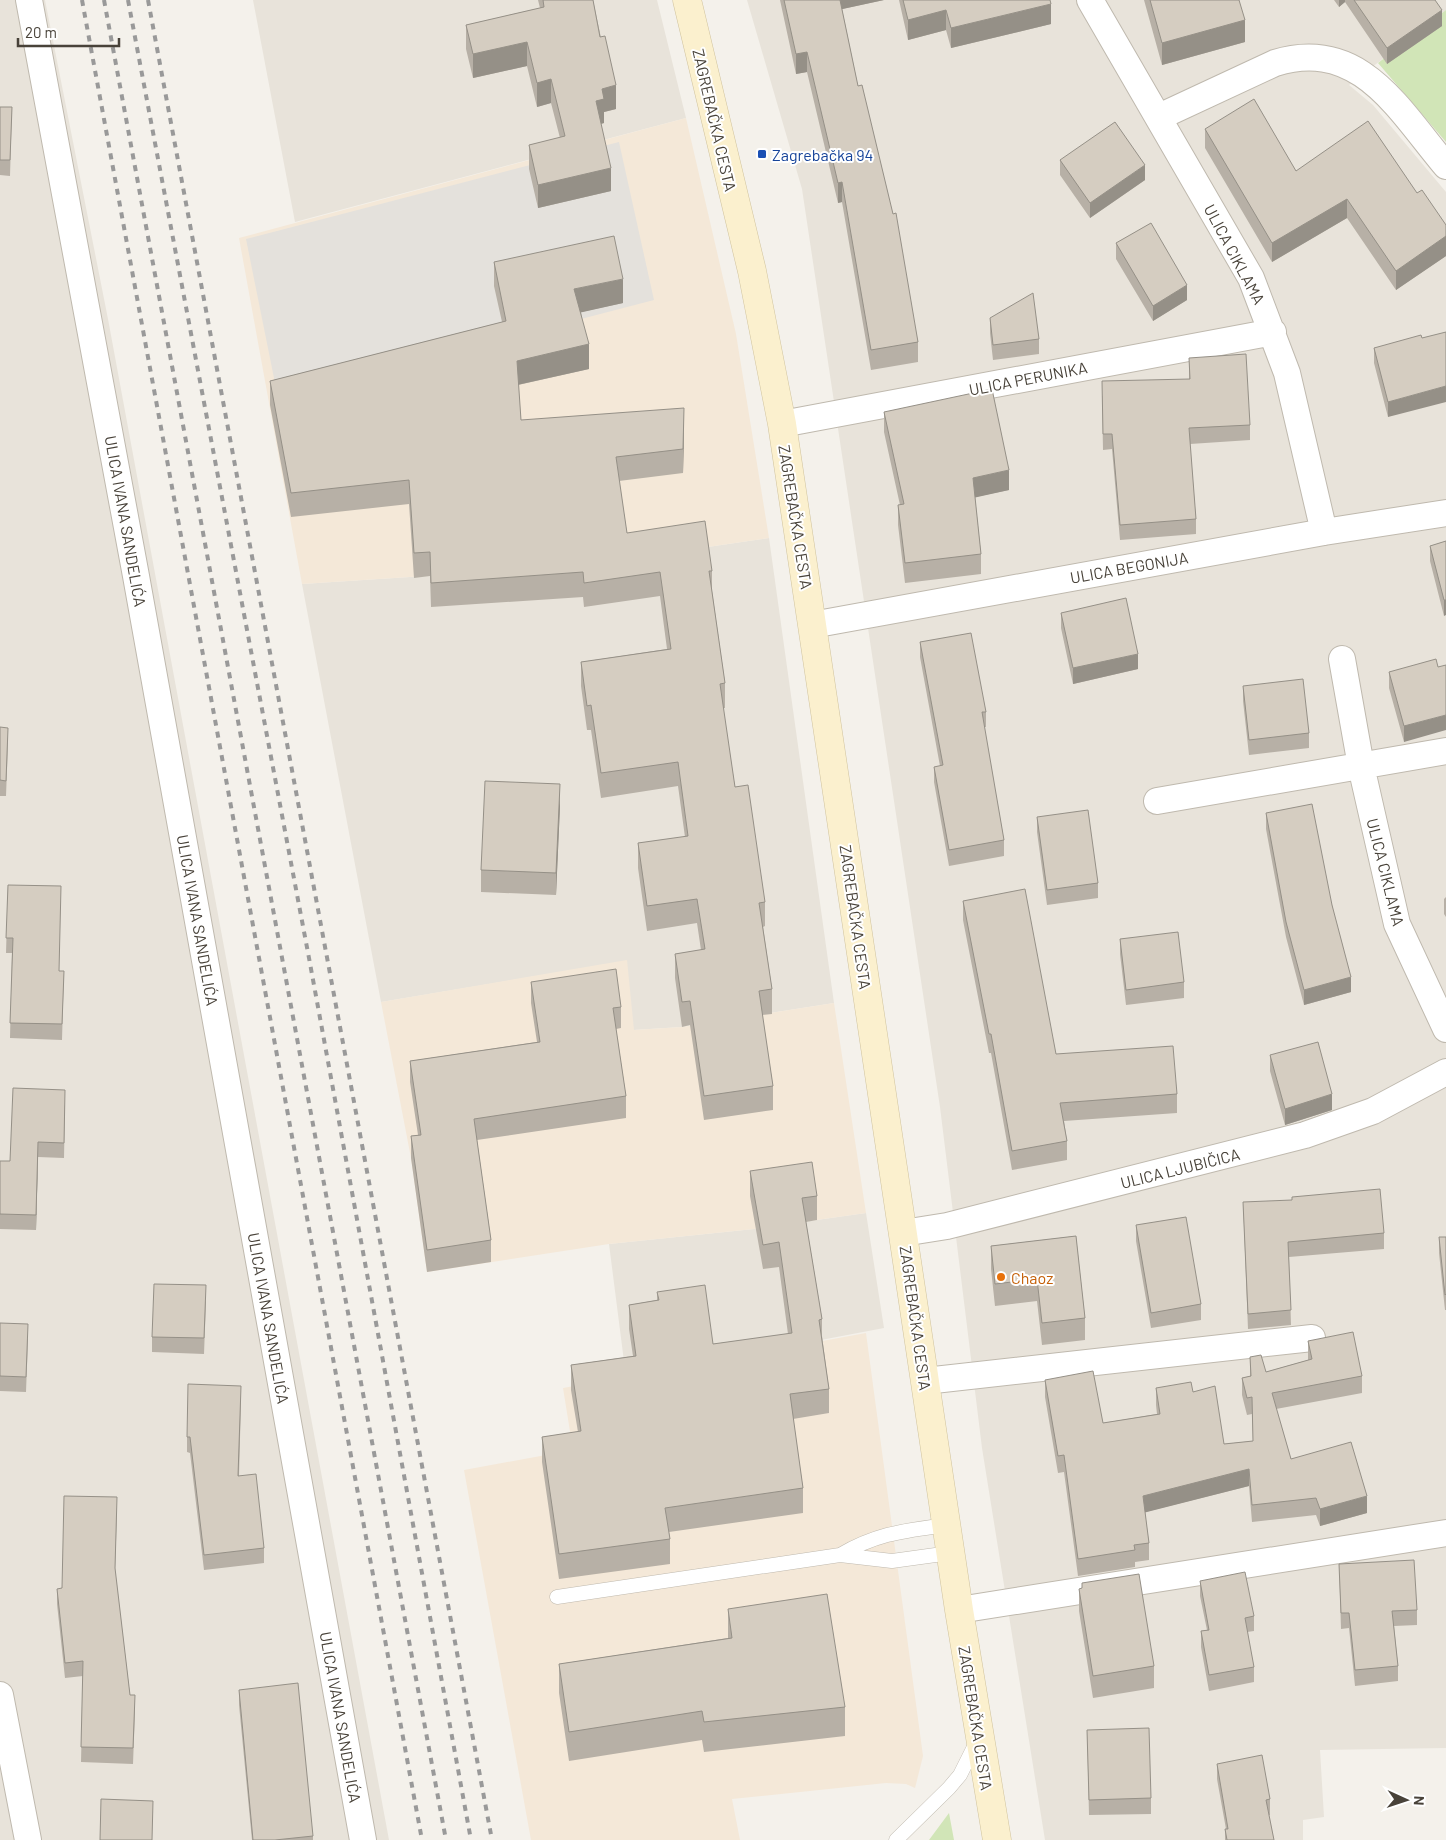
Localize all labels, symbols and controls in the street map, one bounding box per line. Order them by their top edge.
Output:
scale bar [18,15,119,47]
text: 20 m [25,23,57,41]
street label: ZAGREBAČKA CESTA [689,47,741,194]
place label: Zagrebačka 94 [772,145,873,164]
marker: Zagrebačka 94 [756,148,768,160]
street label: ULICA CIKLAMA [1201,201,1269,307]
street label: ULICA PERUNIKA [967,357,1089,399]
street label: ULICA IVANA SANDELIĆA [102,434,150,608]
street label: ZAGREBAČKA CESTA [775,443,817,591]
street label: ULICA BEGONIJA [1068,547,1190,587]
street label: ULICA CIKLAMA [1363,816,1409,928]
street label: ULICA IVANA SANDELIĆA [174,833,222,1007]
street label: ZAGREBAČKA CESTA [836,843,876,991]
street label: ULICA LJUBIČICA [1118,1144,1242,1192]
street label: ULICA IVANA SANDELIĆA [245,1231,293,1405]
street label: ZAGREBAČKA CESTA [896,1244,936,1392]
place label: Chaoz [1011,1268,1053,1287]
marker: Chaoz [995,1271,1007,1283]
street label: ULICA IVANA SANDELIĆA [317,1630,365,1804]
street label: ZAGREBAČKA CESTA [955,1644,997,1792]
north arrow [1381,1775,1431,1825]
text: N [1411,1796,1428,1806]

